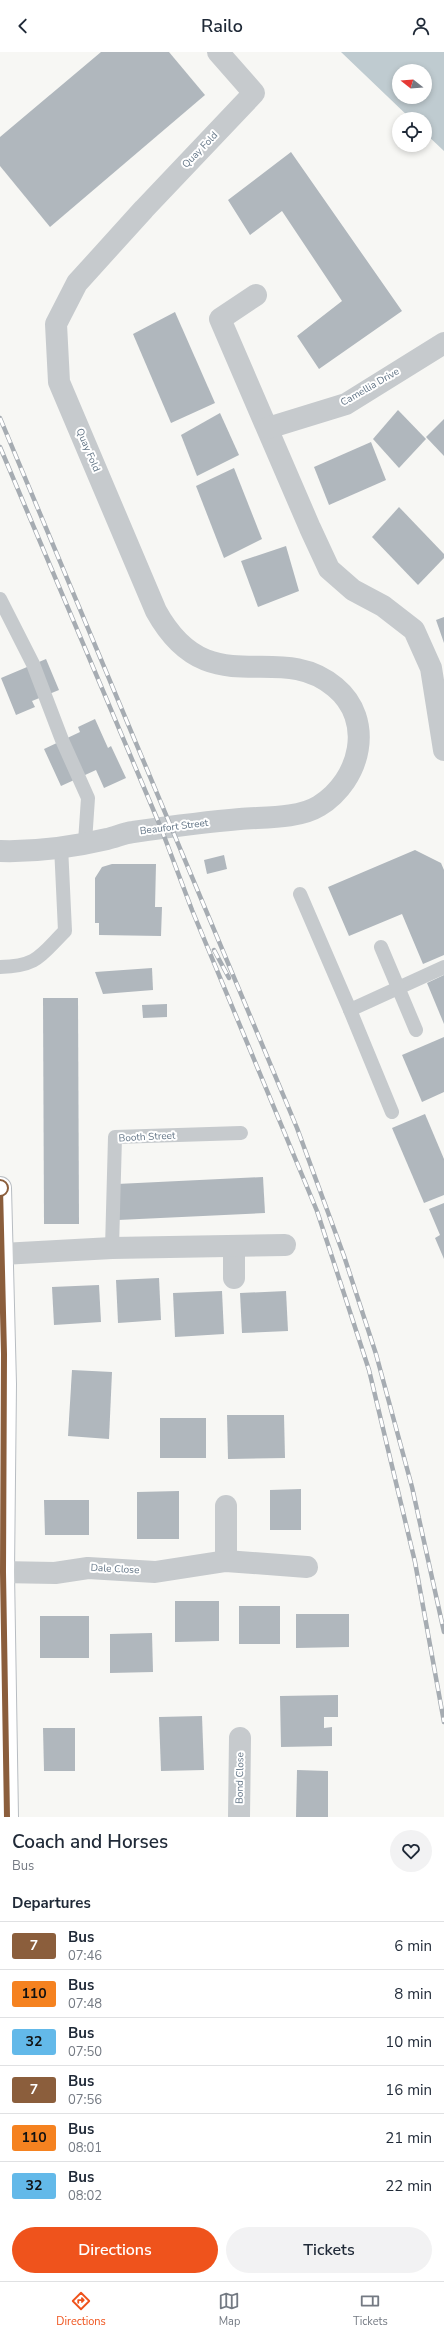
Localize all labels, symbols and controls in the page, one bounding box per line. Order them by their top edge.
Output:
text: Railo [201,14,243,38]
icon: back [12,15,34,37]
icon: person [410,15,432,37]
north arrow [392,64,432,104]
map controls [392,64,432,152]
button: locate [392,112,432,152]
street label: Quay Fold [179,129,221,171]
street label: Camellia Drive [338,365,402,409]
street label: Quay Fold [73,426,103,474]
street label: Beaufort Street [139,816,210,838]
street label: Booth Street [118,1128,176,1145]
unlabelled marker [0,1179,9,1197]
street label: Dale Close [90,1561,140,1577]
street label: Bond Close [233,1752,247,1804]
text: Coach and Horses [12,1829,168,1855]
button: heart [390,1830,432,1872]
text: Bus [12,1857,34,1875]
text: Departures [12,1893,91,1913]
text: Bus [68,1927,94,1947]
text: 7 [30,1936,38,1955]
text: 6 min [394,1936,432,1956]
text: 07:46 [68,1947,102,1965]
text: Bus [68,1975,94,1995]
text: 110 [21,1984,47,2003]
text: 8 min [394,1984,432,2004]
text: 07:48 [68,1995,102,2013]
text: Bus [68,2023,94,2043]
text: 32 [26,2032,42,2051]
text: 10 min [385,2032,432,2052]
text: 07:50 [68,2043,102,2061]
text: Bus [68,2071,94,2091]
text: 7 [30,2080,38,2099]
text: 16 min [385,2080,432,2100]
text: 07:56 [68,2091,102,2109]
text: Bus [68,2119,94,2139]
text: 110 [21,2128,47,2147]
text: 21 min [385,2128,432,2148]
text: 08:01 [68,2139,102,2157]
text: Bus [68,2167,94,2187]
text: 32 [26,2176,42,2195]
text: 22 min [385,2176,432,2196]
text: 08:02 [68,2187,102,2205]
button: Directions [12,2227,218,2273]
button: Tickets [226,2227,432,2273]
tab: Directions [56,2290,106,2329]
tab: Map [218,2290,240,2329]
tab: Tickets [353,2290,388,2329]

